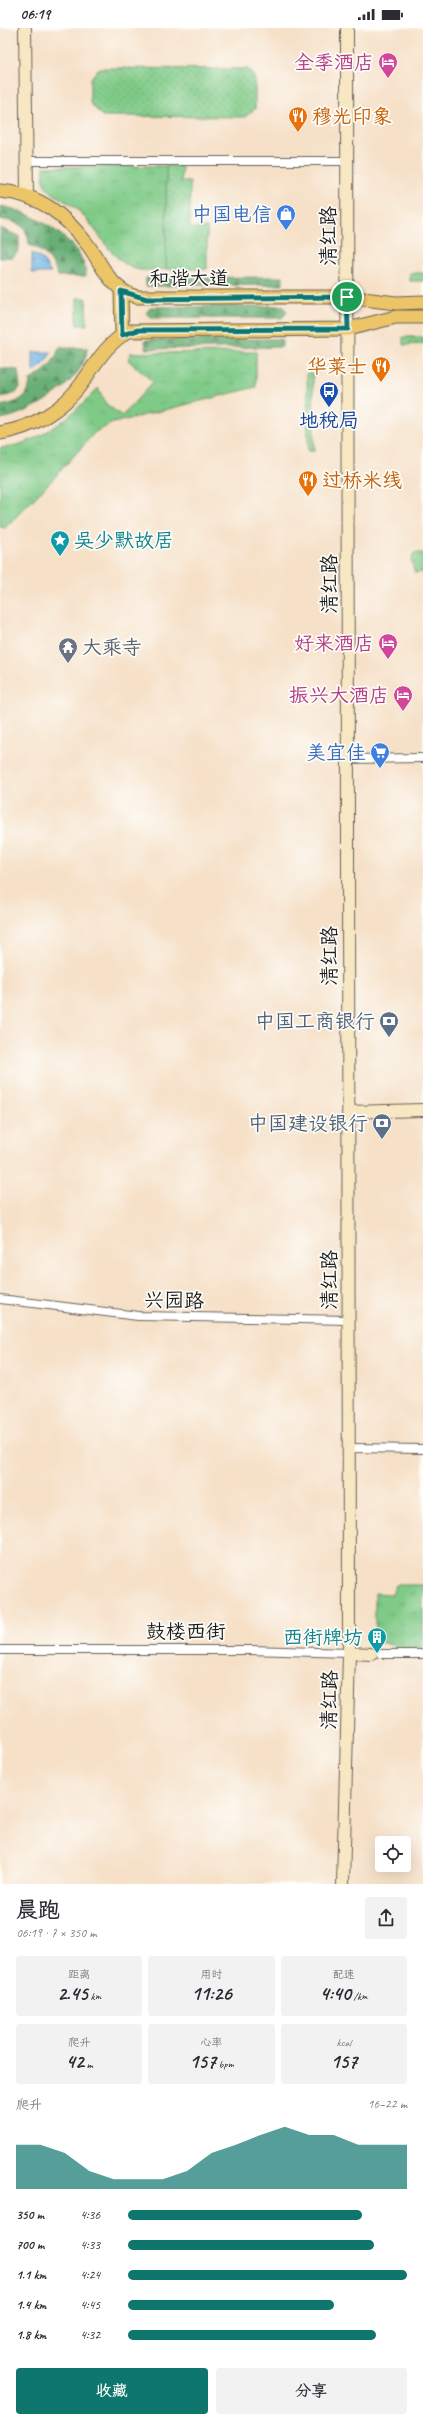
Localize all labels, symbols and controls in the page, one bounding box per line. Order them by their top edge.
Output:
text: 06:19 [20,5,50,24]
place label: 全季酒店 [294,50,374,75]
hotel icon: 全季酒店 [377,51,399,79]
place label: 穆光印象 [312,104,392,129]
restaurant icon: 穆光印象 [287,105,309,133]
place label: 中国电信 [192,202,272,227]
shop icon: 中国电信 [275,203,297,231]
street label: 清红路 [316,205,341,266]
street label: 和谐大道 [149,266,229,291]
pin [330,280,364,314]
icon: arrive [336,286,358,308]
place label: 华莱士 [307,354,367,379]
restaurant icon: 华莱士 [370,355,392,383]
bus stop icon: 地税局 [318,380,340,408]
place label: 地税局 [299,408,359,433]
place label: 过桥米线 [322,468,402,493]
restaurant icon: 过桥米线 [297,469,319,497]
place label: 吴少默故居 [74,528,174,553]
place icon: 吴少默故居 [49,529,71,557]
street label: 清红路 [317,553,342,614]
place label: 好来酒店 [294,631,374,656]
hotel icon: 好来酒店 [377,632,399,660]
place label: 大乘寺 [82,635,142,660]
temple icon: 大乘寺 [57,636,79,664]
place label: 振兴大酒店 [289,683,389,708]
hotel icon: 振兴大酒店 [392,684,414,712]
place label: 美宜佳 [306,740,366,765]
supermarket icon: 美宜佳 [369,741,391,769]
street label: 清红路 [317,925,342,986]
place label: 中国工商银行 [255,1009,375,1034]
bank icon: 中国工商银行 [378,1010,400,1038]
place label: 中国建设银行 [248,1111,368,1136]
bank icon: 中国建设银行 [371,1112,393,1140]
street label: 清红路 [317,1249,342,1310]
street label: 兴园路 [144,1287,205,1314]
street label: 鼓楼西街 [146,1619,226,1644]
place label: 西街牌坊 [283,1625,363,1650]
building icon: 西街牌坊 [366,1626,388,1654]
street label: 清红路 [316,1669,343,1730]
map controls [375,1836,411,1872]
button: locate [375,1836,411,1872]
text: 晨跑 [16,1896,60,1924]
button: share [365,1897,407,1939]
text: 06:19 · 7 × 350 m [16,1925,97,1941]
text: 距离 [68,1967,90,1981]
text: 用时 [200,1967,222,1981]
text: 配速 [333,1967,355,1981]
text: 2.45 [57,1981,88,2006]
text: 11:26 [191,1981,232,2006]
text: 4:40 [320,1981,351,2006]
text: km [88,1989,101,2003]
text: /km [351,1989,368,2003]
text: 爬升 [68,2035,90,2049]
text: 心率 [200,2035,222,2049]
text: kcal [337,2035,351,2049]
text: 42 [66,2049,84,2074]
text: 157 [189,2049,216,2074]
text: 157 [331,2049,357,2074]
text: m [84,2057,93,2071]
text: bpm [216,2057,234,2071]
text: 16–22 m [367,2096,407,2112]
text: 爬升 [16,2097,42,2113]
text: 350 m [16,2207,44,2223]
text: 4:36 [80,2207,100,2223]
text: 700 m [16,2237,44,2253]
text: 4:33 [80,2237,100,2253]
text: 1.1 km [16,2267,46,2283]
text: 4:24 [80,2267,100,2283]
text: 1.4 km [16,2297,46,2313]
text: 4:45 [80,2297,100,2313]
text: 1.8 km [16,2327,46,2343]
text: 4:32 [80,2327,100,2343]
button: 收藏 [16,2368,208,2414]
button: 分享 [216,2368,407,2414]

